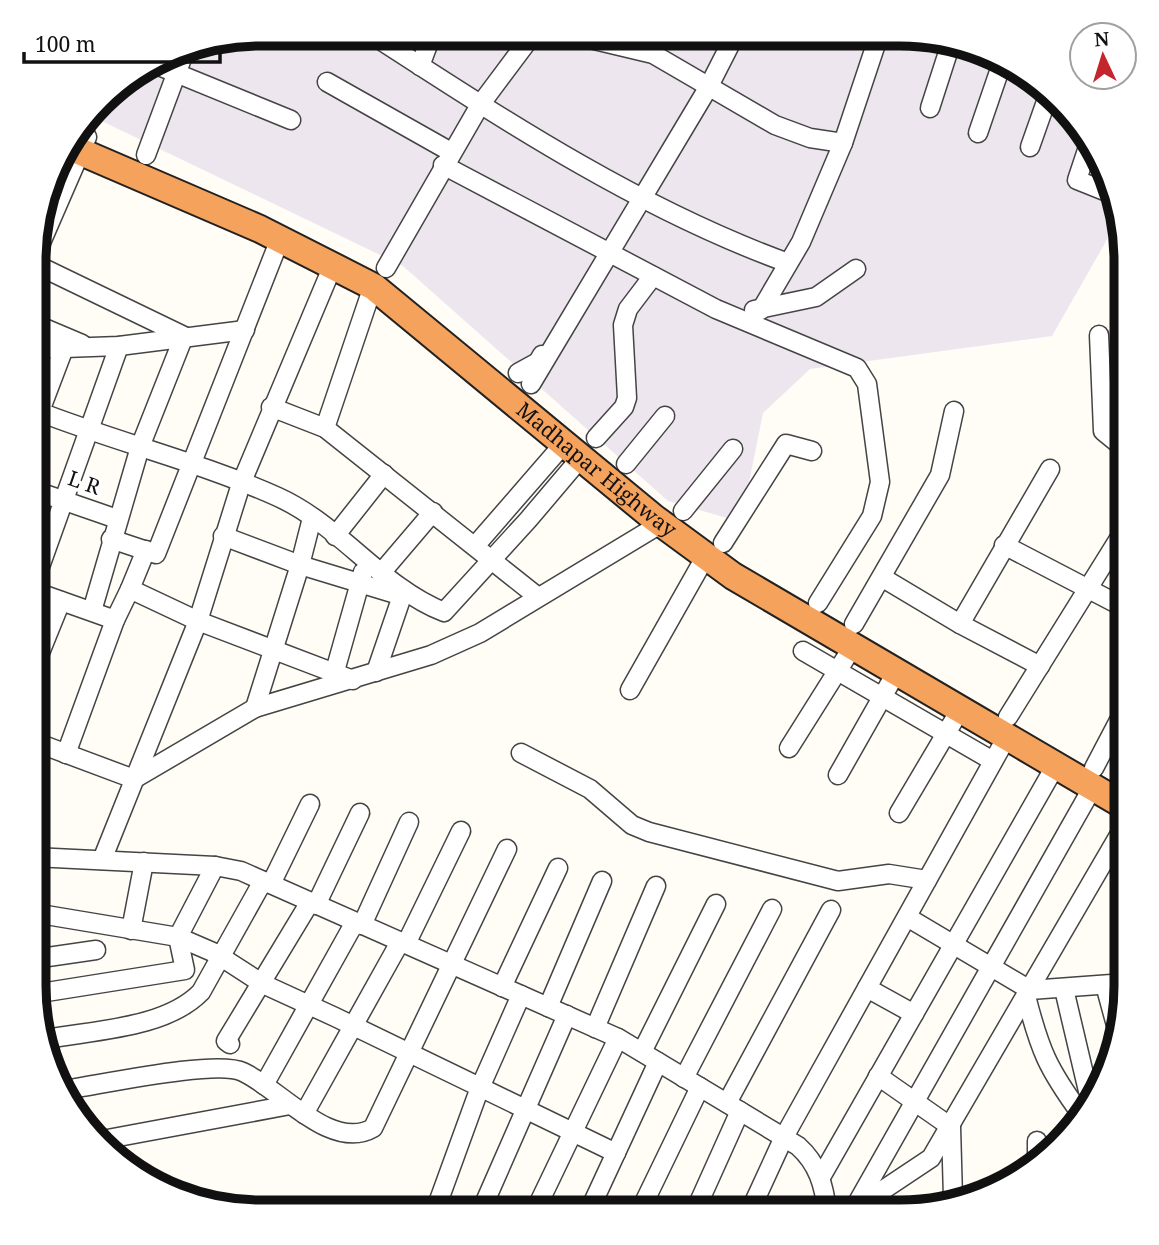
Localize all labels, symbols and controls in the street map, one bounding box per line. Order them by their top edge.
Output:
scale bar [24,21,220,65]
north arrow [1068,21,1138,91]
text: N [1093,26,1110,53]
text: 100 m [35,30,96,58]
street label: Madhapar Highway [511,395,683,543]
street label: L R [64,464,104,501]

